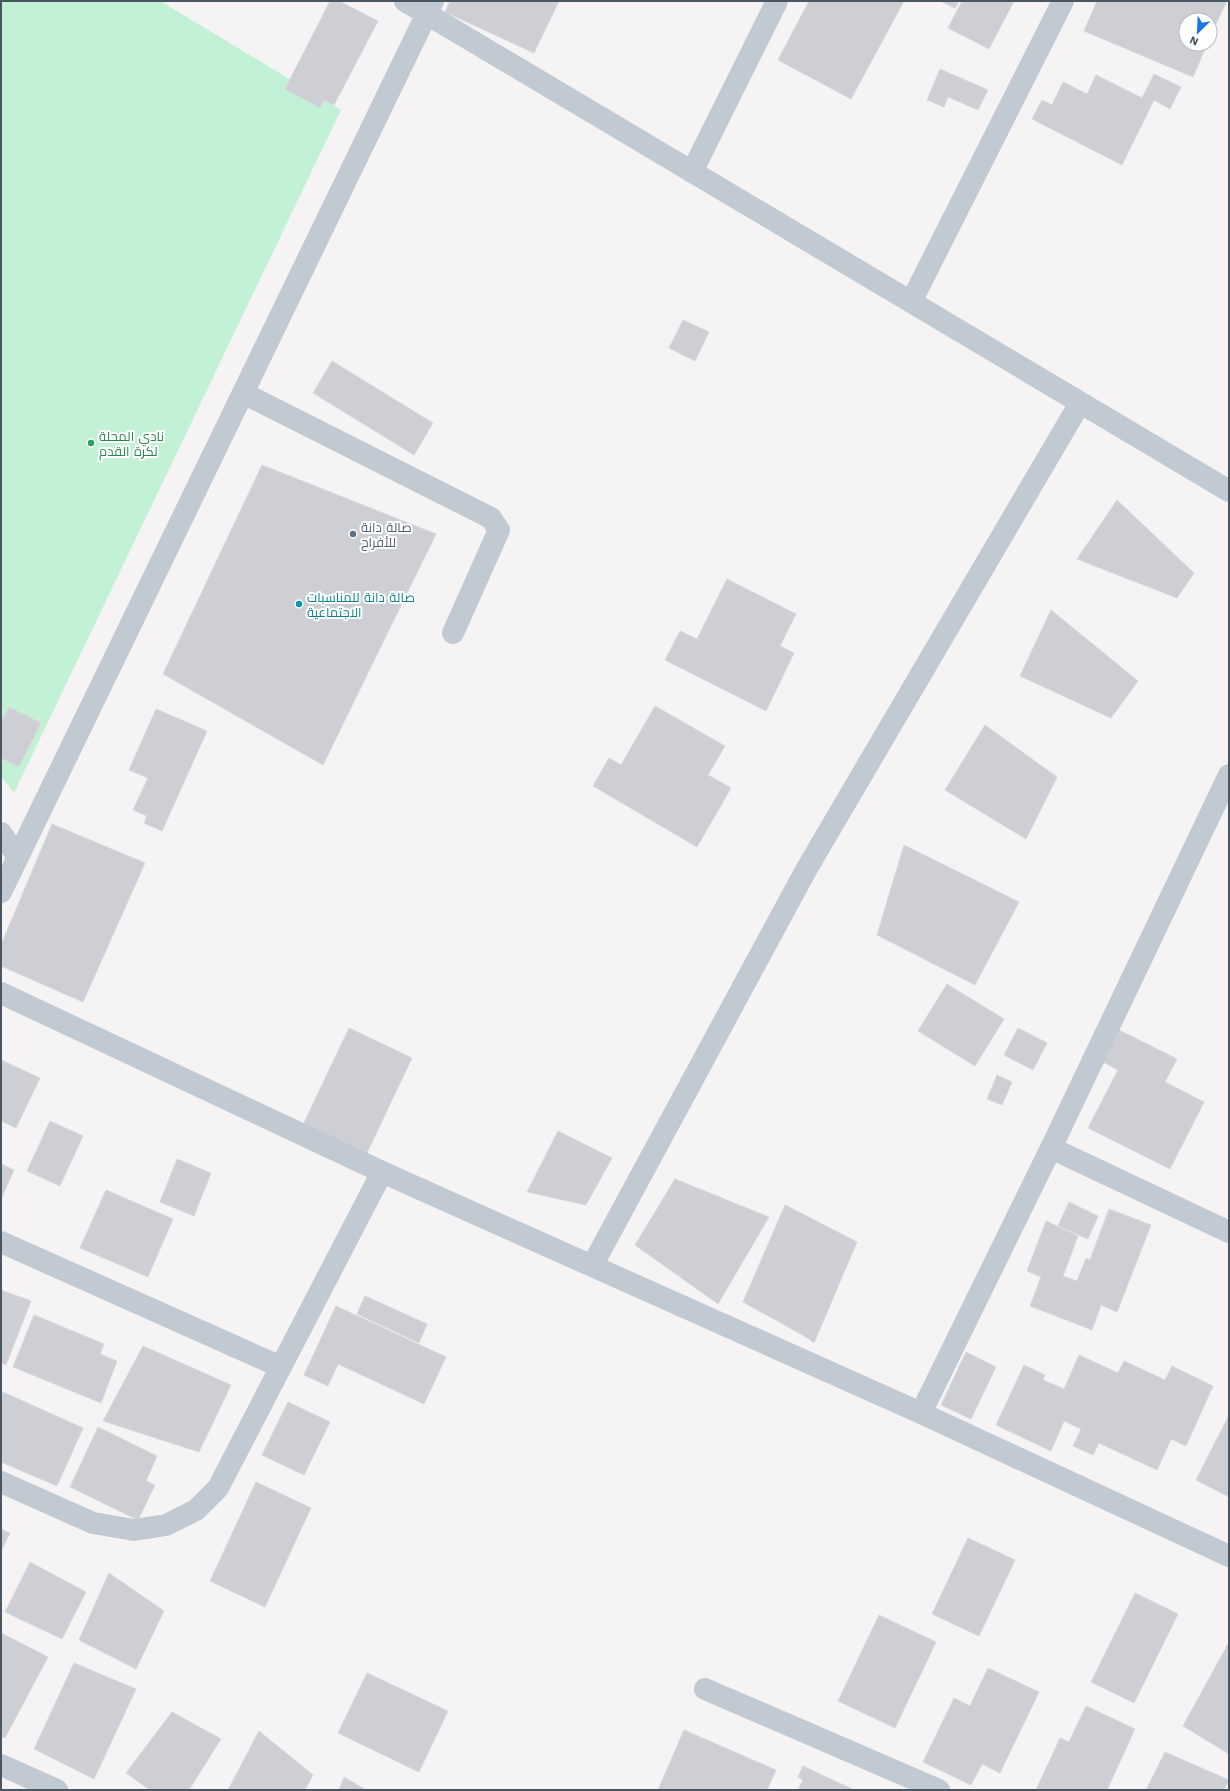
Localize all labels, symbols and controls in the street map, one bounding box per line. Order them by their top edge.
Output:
north arrow [1178,12,1218,52]
text: N [1188,33,1201,48]
place label: نادي المحلة لكرة القدم [99,429,164,461]
marker: نادي المحلة لكرة القدم [86,438,96,448]
place label: صالة دانة للأفراح [361,520,412,551]
marker: صالة دانة للأفراح [348,529,358,539]
place label: صالة دانة للمناسبات الاجتماعية [307,590,415,620]
marker: صالة دانة للمناسبات الاجتماعية [294,599,304,609]

